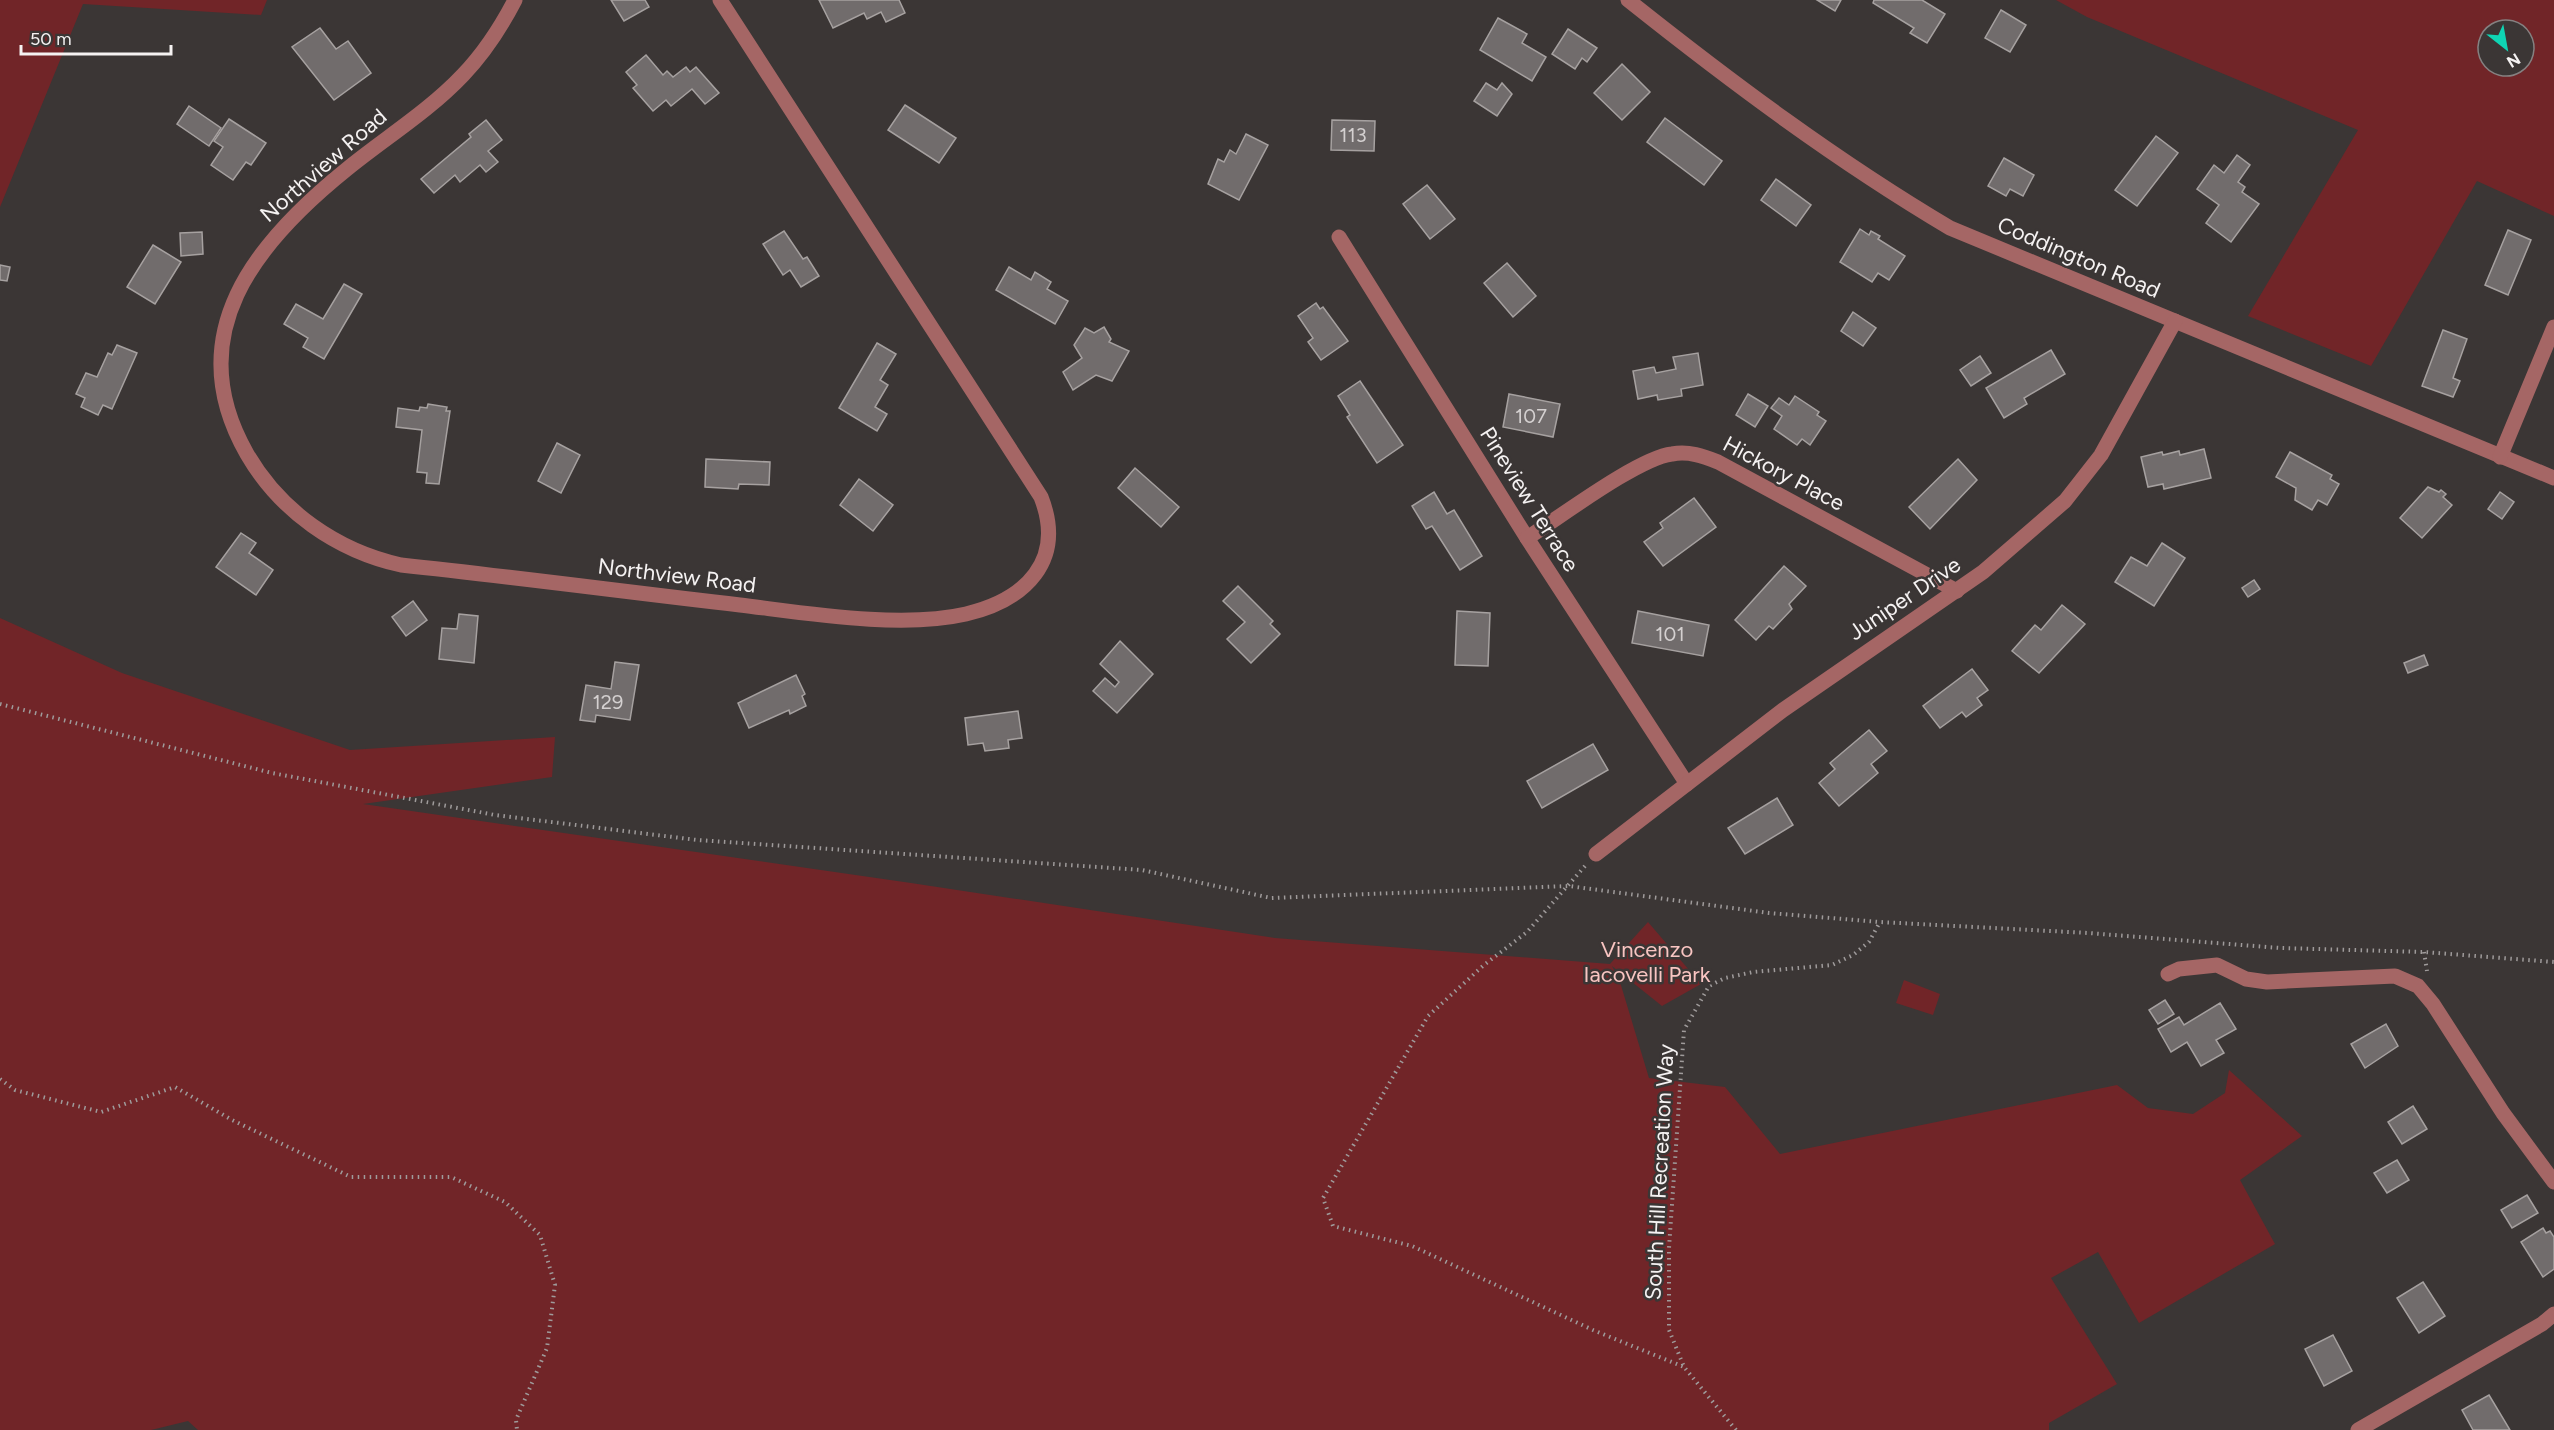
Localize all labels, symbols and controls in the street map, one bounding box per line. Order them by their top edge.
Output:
scale bar [21,18,171,56]
north arrow [2476,18,2536,78]
text: 50 m [30,28,72,50]
text: N [2503,49,2524,72]
street label: Northview Road [254,103,392,228]
house number: 113 [1339,123,1367,147]
street label: Coddington Road [1993,211,2164,304]
house number: 107 [1515,404,1547,428]
street label: Pineview Terrace [1474,422,1585,577]
street label: Hickory Place [1718,430,1849,517]
street label: Juniper Drive [1843,551,1966,646]
street label: Northview Road [596,552,758,599]
house number: 101 [1655,622,1685,646]
house number: 129 [593,690,623,714]
park label: Vincenzo Iacovelli Park [1584,936,1711,988]
street label: South Hill Recreation Way [1639,1043,1680,1301]

